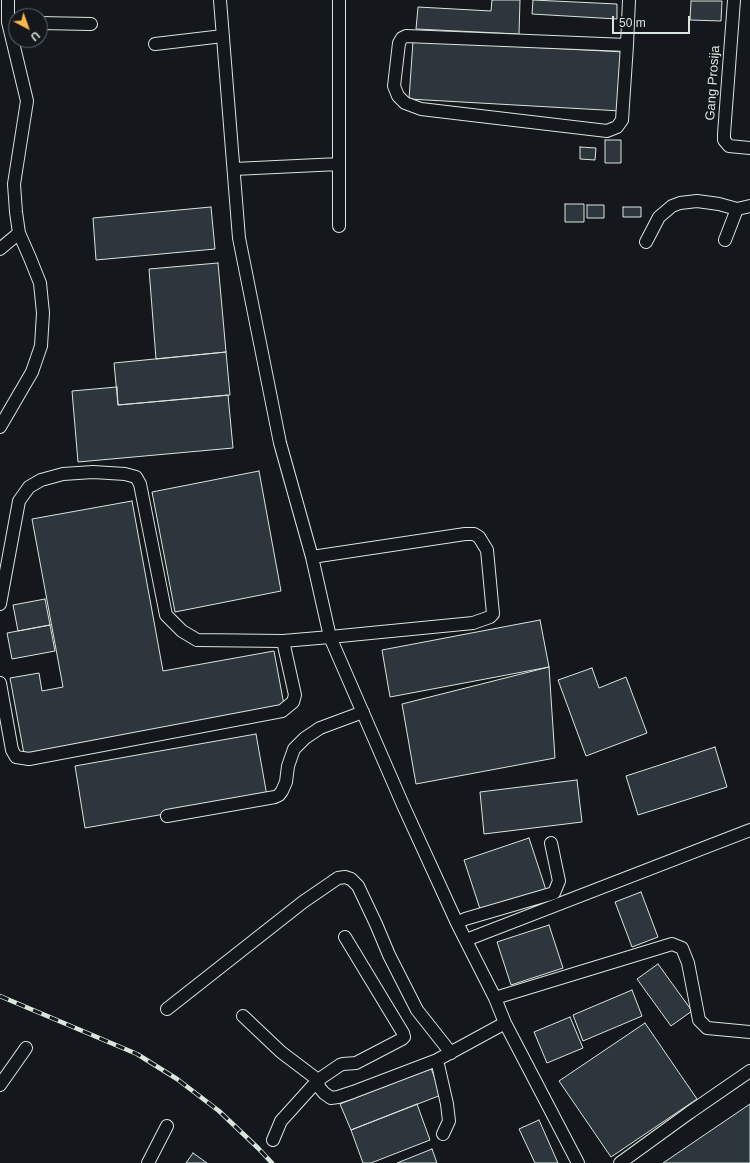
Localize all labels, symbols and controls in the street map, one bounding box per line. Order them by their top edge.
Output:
north arrow [8,8,48,48]
scale bar [614,8,692,34]
text: 50 m [619,16,646,30]
text: U [28,29,42,43]
street label: Gang Prosija [703,45,723,121]

